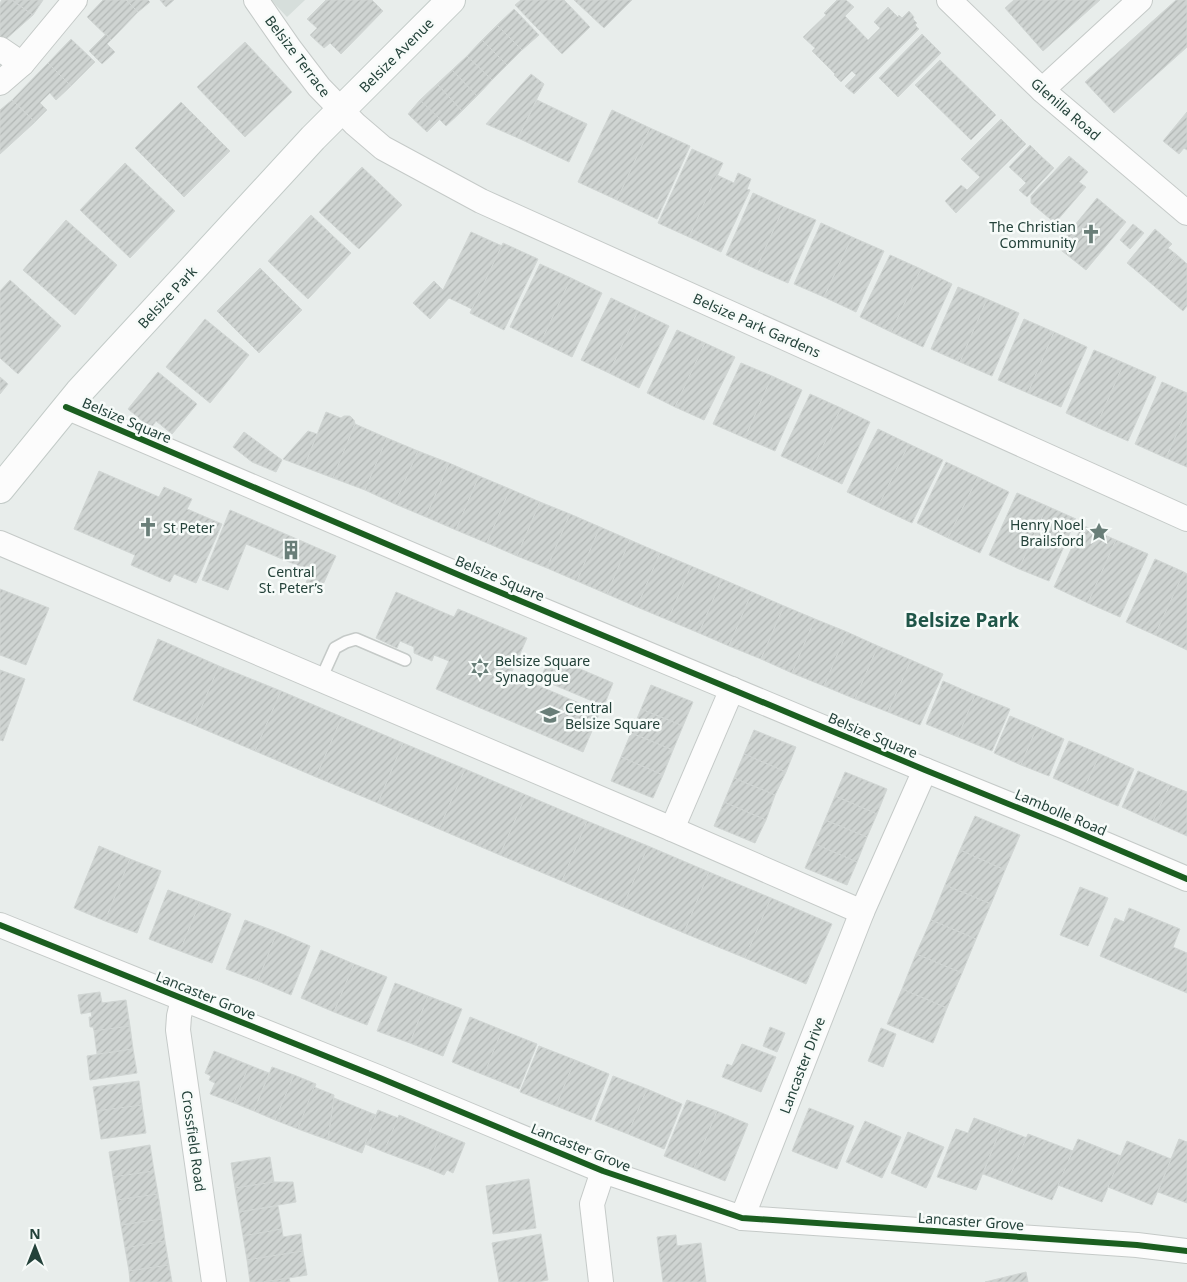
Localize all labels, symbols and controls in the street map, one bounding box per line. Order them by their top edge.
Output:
street label: Belsize Terrace [261,11,335,101]
street label: Belsize Avenue [355,13,438,96]
street label: Glenilla Road [1027,74,1105,144]
place label: The Christian Community [989,217,1077,252]
church icon: The Christian Community [1080,223,1102,245]
street label: Belsize Park [133,261,201,332]
street label: Belsize Park Gardens [690,288,824,362]
street label: Belsize Square [79,393,175,447]
place label: Henry Noel Brailsford [1010,515,1084,550]
church icon: St Peter [137,516,159,538]
place label: St Peter [163,518,215,537]
place icon: Henry Noel Brailsford [1088,521,1110,543]
building icon: Central St. Peter’s [280,539,302,561]
street label: Belsize Square [452,551,548,605]
place label: Central St. Peter’s [259,562,324,597]
district label: Belsize Park [905,607,1019,633]
place label: Belsize Square Synagogue [495,651,590,686]
synagogue icon: Belsize Square Synagogue [469,657,491,679]
place label: Central Belsize Square [565,698,660,733]
school or university icon: Central Belsize Square [539,704,561,726]
street label: Belsize Square [825,708,921,762]
street label: Lambolle Road [1012,784,1110,840]
street label: Lancaster Grove [153,966,259,1024]
street label: Lancaster Drive [775,1014,829,1116]
street label: Crossfield Road [177,1089,211,1193]
street label: Lancaster Grove [528,1118,634,1176]
street label: Lancaster Grove [917,1208,1025,1234]
north arrow [10,1222,60,1272]
text: N [29,1224,41,1243]

